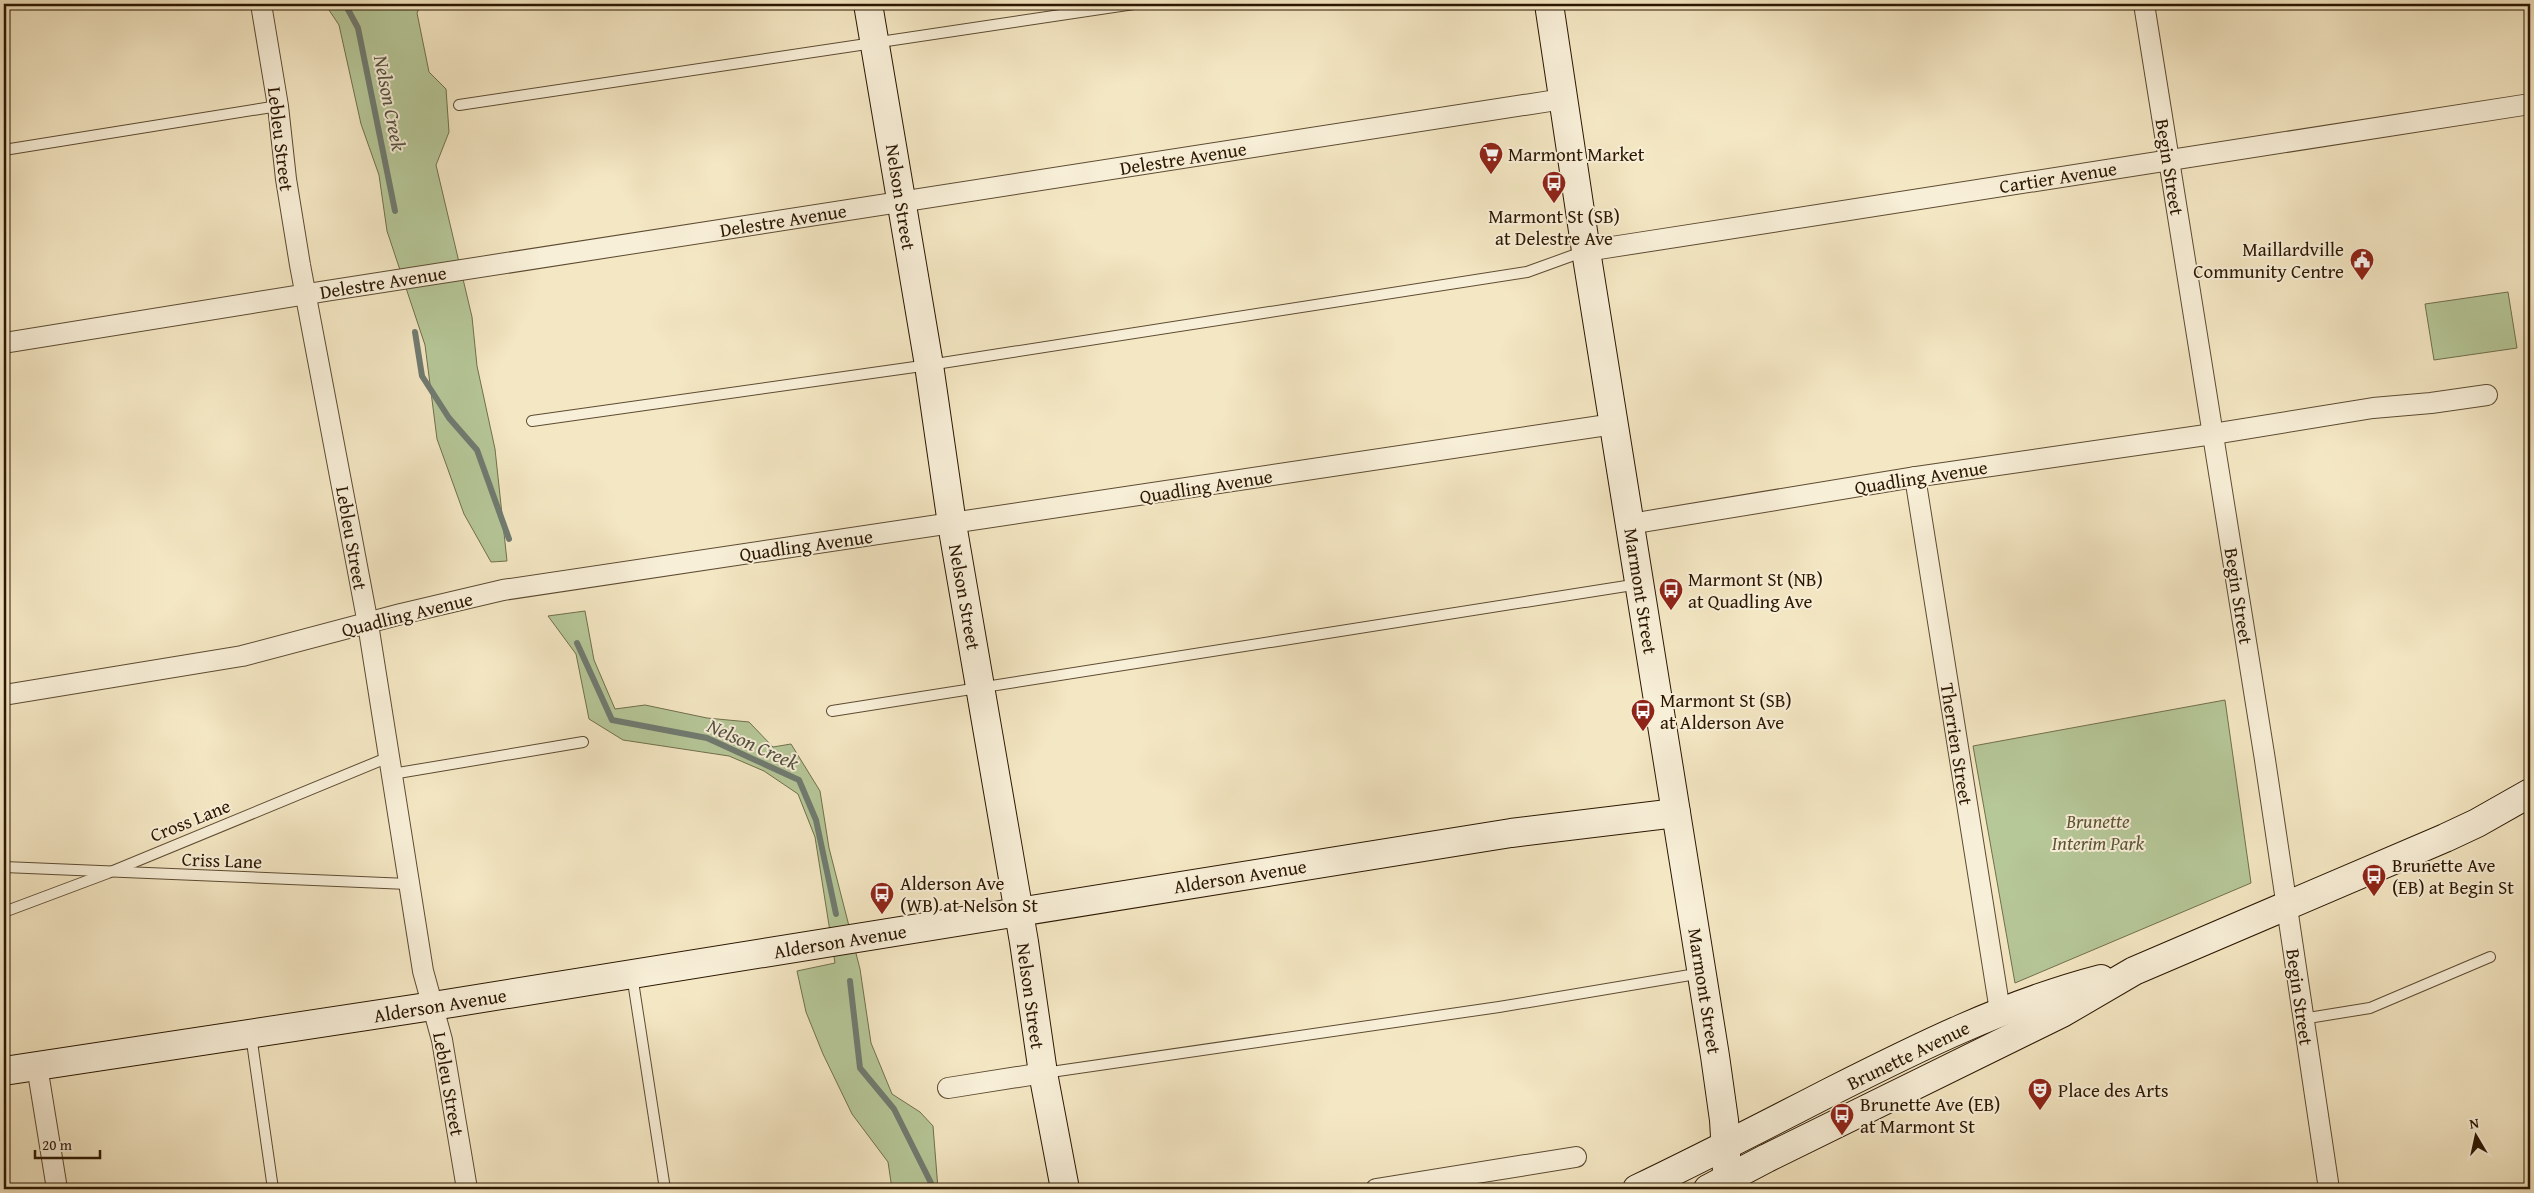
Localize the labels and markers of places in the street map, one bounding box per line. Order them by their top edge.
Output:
place label: Marmont Market [1508,140,1645,168]
supermarket icon: Marmont Market [1478,141,1504,175]
bus stop icon: Marmont St (SB) at Delestre Ave [1541,170,1567,204]
place label: Marmont St (SB) at Delestre Ave [1488,202,1620,252]
place label: Maillardville Community Centre [2193,235,2344,285]
public building icon: Maillardville Community Centre [2349,247,2375,281]
place label: Marmont St (NB) at Quadling Ave [1688,565,1823,615]
bus stop icon: Marmont St (NB) at Quadling Ave [1658,577,1684,611]
place label: Marmont St (SB) at Alderson Ave [1660,686,1792,736]
bus stop icon: Marmont St (SB) at Alderson Ave [1630,698,1656,732]
place label: Brunette Ave (EB) at Begin St [2392,851,2514,901]
bus stop icon: Brunette Ave (EB) at Begin St [2361,863,2387,897]
place label: Alderson Ave (WB) at Nelson St [900,869,1038,919]
bus stop icon: Alderson Ave (WB) at Nelson St [869,881,895,915]
place label: Place des Arts [2058,1076,2168,1104]
theatre icon: Place des Arts [2027,1077,2053,1111]
place label: Brunette Ave (EB) at Marmont St [1860,1090,2000,1140]
bus stop icon: Brunette Ave (EB) at Marmont St [1829,1102,1855,1136]

